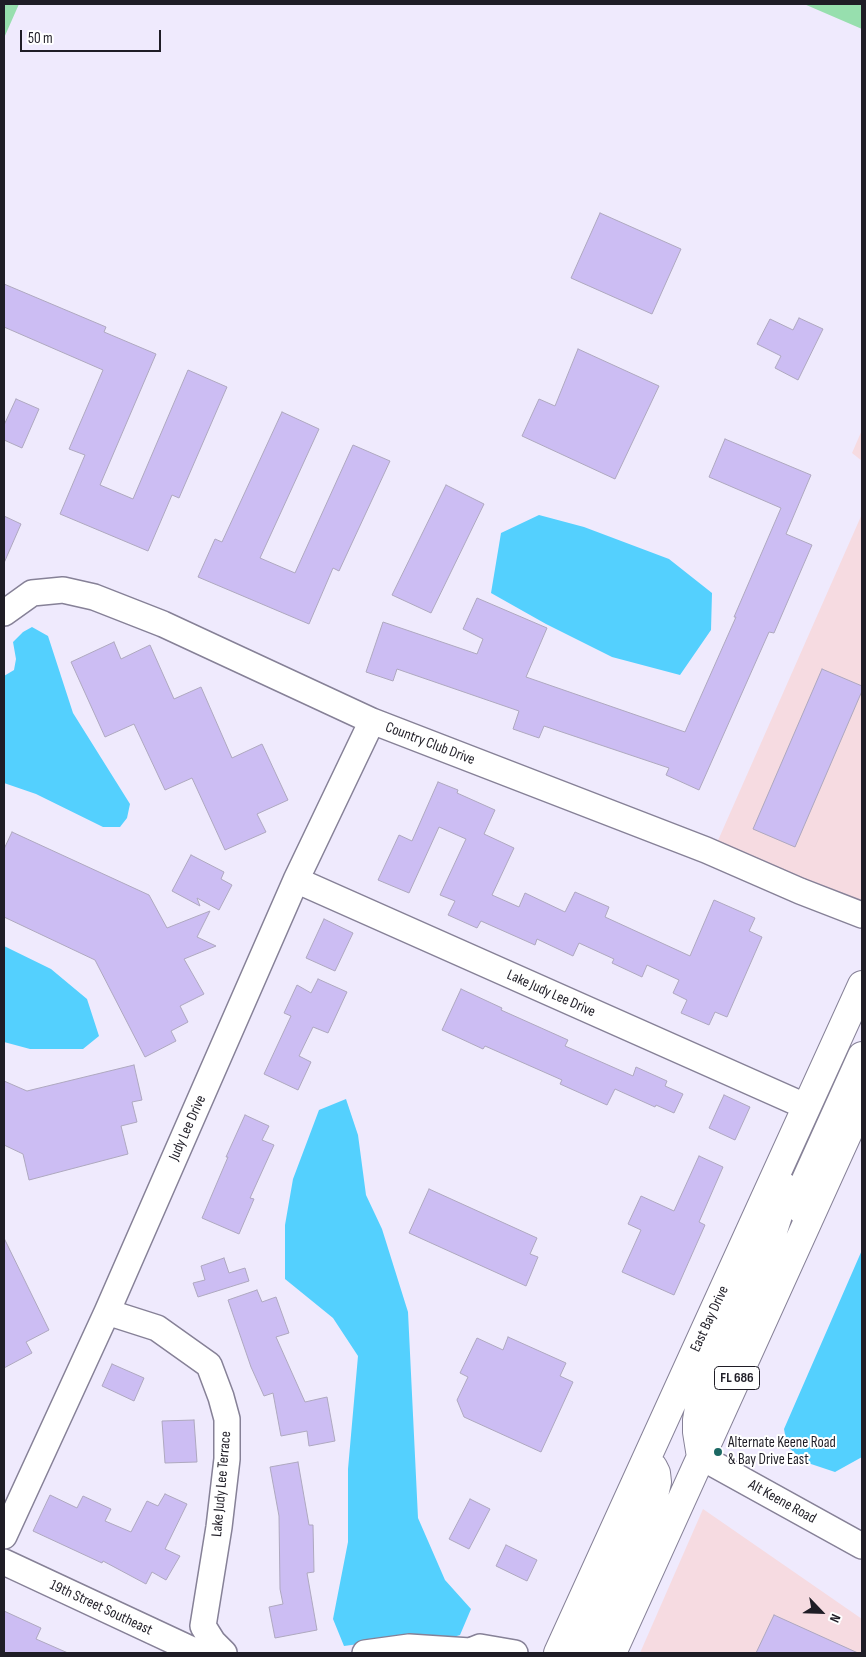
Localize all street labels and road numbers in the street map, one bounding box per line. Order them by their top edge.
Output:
street label: Country Club Drive [383,719,477,769]
street label: Lake Judy Lee Drive [504,966,598,1022]
street label: Judy Lee Drive [166,1092,210,1164]
street label: East Bay Drive [687,1283,733,1355]
road number: FL 686 [714,1366,760,1390]
street label: Lake Judy Lee Terrace [208,1430,236,1538]
street label: Alt Keene Road [745,1476,819,1528]
street label: 19th Street Southeast [47,1576,155,1640]

